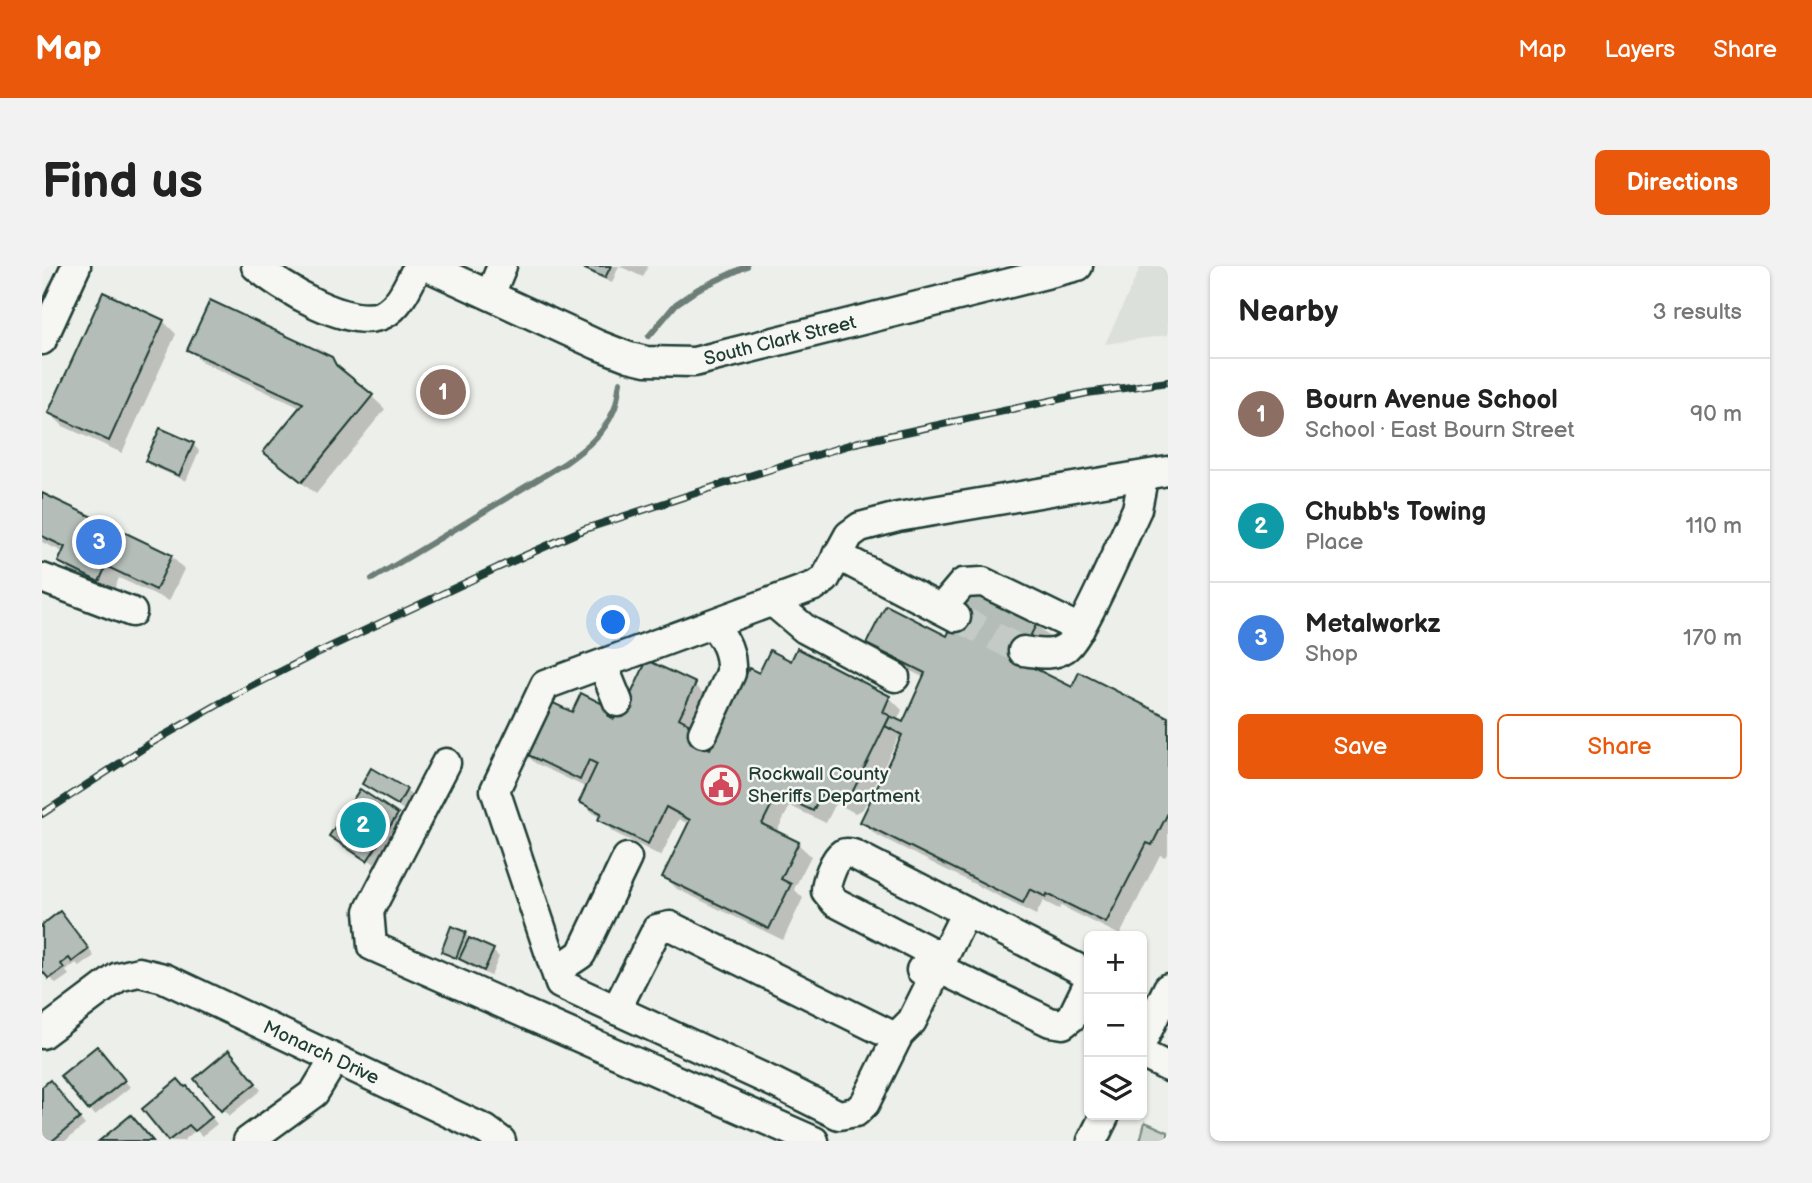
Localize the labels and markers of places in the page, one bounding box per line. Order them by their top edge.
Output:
pin: 1 [420,366,466,418]
pin: 3 [76,516,122,568]
place label: Rockwall County Sheriffs Department [748,763,920,808]
public building icon: Rockwall County Sheriffs Department [700,764,742,806]
pin: 2 [340,799,386,851]

